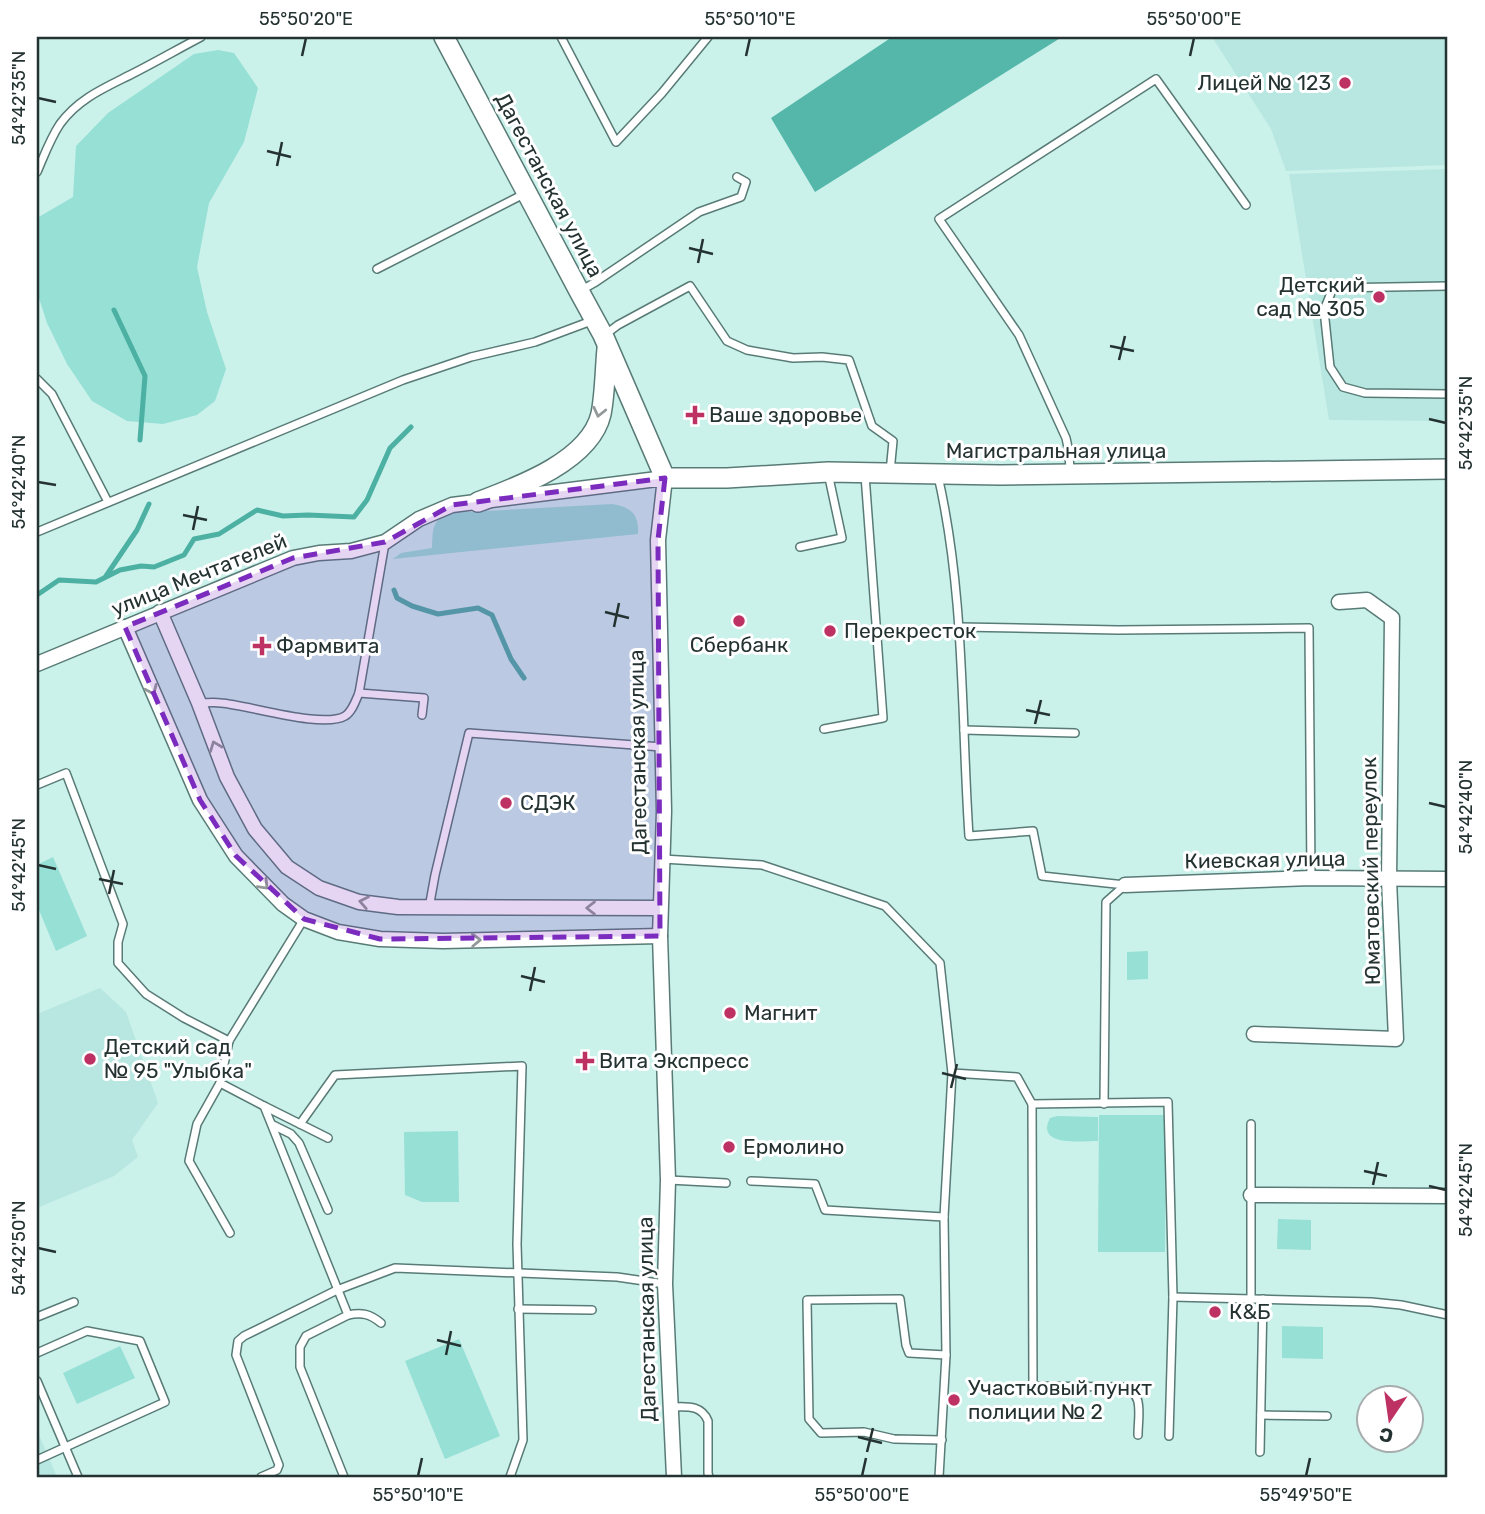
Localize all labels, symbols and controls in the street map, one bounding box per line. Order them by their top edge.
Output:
text: 55°50'20"E [259,8,353,30]
text: 55°50'10"E [704,8,796,30]
text: 55°50'00"E [1147,8,1241,30]
text: 54°42'35"N [8,51,30,145]
place label: Лицей № 123 [1197,70,1331,95]
marker: Лицей № 123 [1337,75,1353,91]
street label: Дагестанская улица [490,88,609,281]
place label: Детский сад № 305 [1256,272,1365,321]
marker: Детский сад № 305 [1371,289,1387,305]
text: 54°42'35"N [1455,376,1477,470]
place label: Ваше здоровье [709,402,862,427]
one-way arrow [593,406,608,418]
marker: Ваше здоровье [687,407,703,423]
text: 54°42'40"N [8,435,30,529]
street label: Магистральная улица [946,438,1166,463]
street label: улица Мечтателей [107,528,290,621]
marker: Сбербанк [731,613,747,629]
place label: Перекресток [844,618,976,643]
marker: Перекресток [822,623,838,639]
place label: Сбербанк [690,632,788,657]
place label: Фармвита [276,633,379,658]
marker: Фармвита [254,638,270,654]
street label: Дагестанская улица [623,649,652,855]
one-way arrow [144,682,158,695]
one-way arrow [210,740,224,752]
street label: Юматовский переулок [1356,757,1385,985]
text: 54°42'40"N [1455,760,1477,854]
place label: СДЭК [520,790,576,815]
marker: СДЭК [498,795,514,811]
text: 54°42'45"N [8,818,30,912]
street label: Киевская улица [1184,846,1346,873]
one-way arrow [256,877,269,890]
one-way arrow [358,895,370,910]
one-way arrow [586,900,596,916]
one-way arrow [471,932,482,948]
place label: Магнит [744,1000,818,1025]
marker: Магнит [722,1005,738,1021]
place label: Детский сад № 95 "Улыбка" [104,1034,252,1083]
place label: Вита Экспресс [599,1048,749,1073]
marker: Детский сад № 95 "Улыбка" [82,1051,98,1067]
marker: Вита Экспресс [577,1053,593,1069]
place label: Ермолино [743,1134,844,1159]
marker: Ермолино [721,1139,737,1155]
text: 54°42'45"N [1455,1143,1477,1237]
text: 54°42'50"N [8,1200,30,1296]
street label: Дагестанская улица [632,1216,661,1422]
place label: К&Б [1229,1299,1270,1324]
marker: К&Б [1207,1304,1223,1320]
place label: Участковый пункт полиции № 2 [968,1375,1152,1424]
north arrow [1356,1384,1426,1454]
marker: Участковый пункт полиции № 2 [946,1392,962,1408]
text: С [1377,1422,1395,1448]
text: 55°50'10"E [372,1484,464,1506]
text: 55°50'00"E [815,1484,909,1506]
text: 55°49'50"E [1260,1484,1353,1506]

